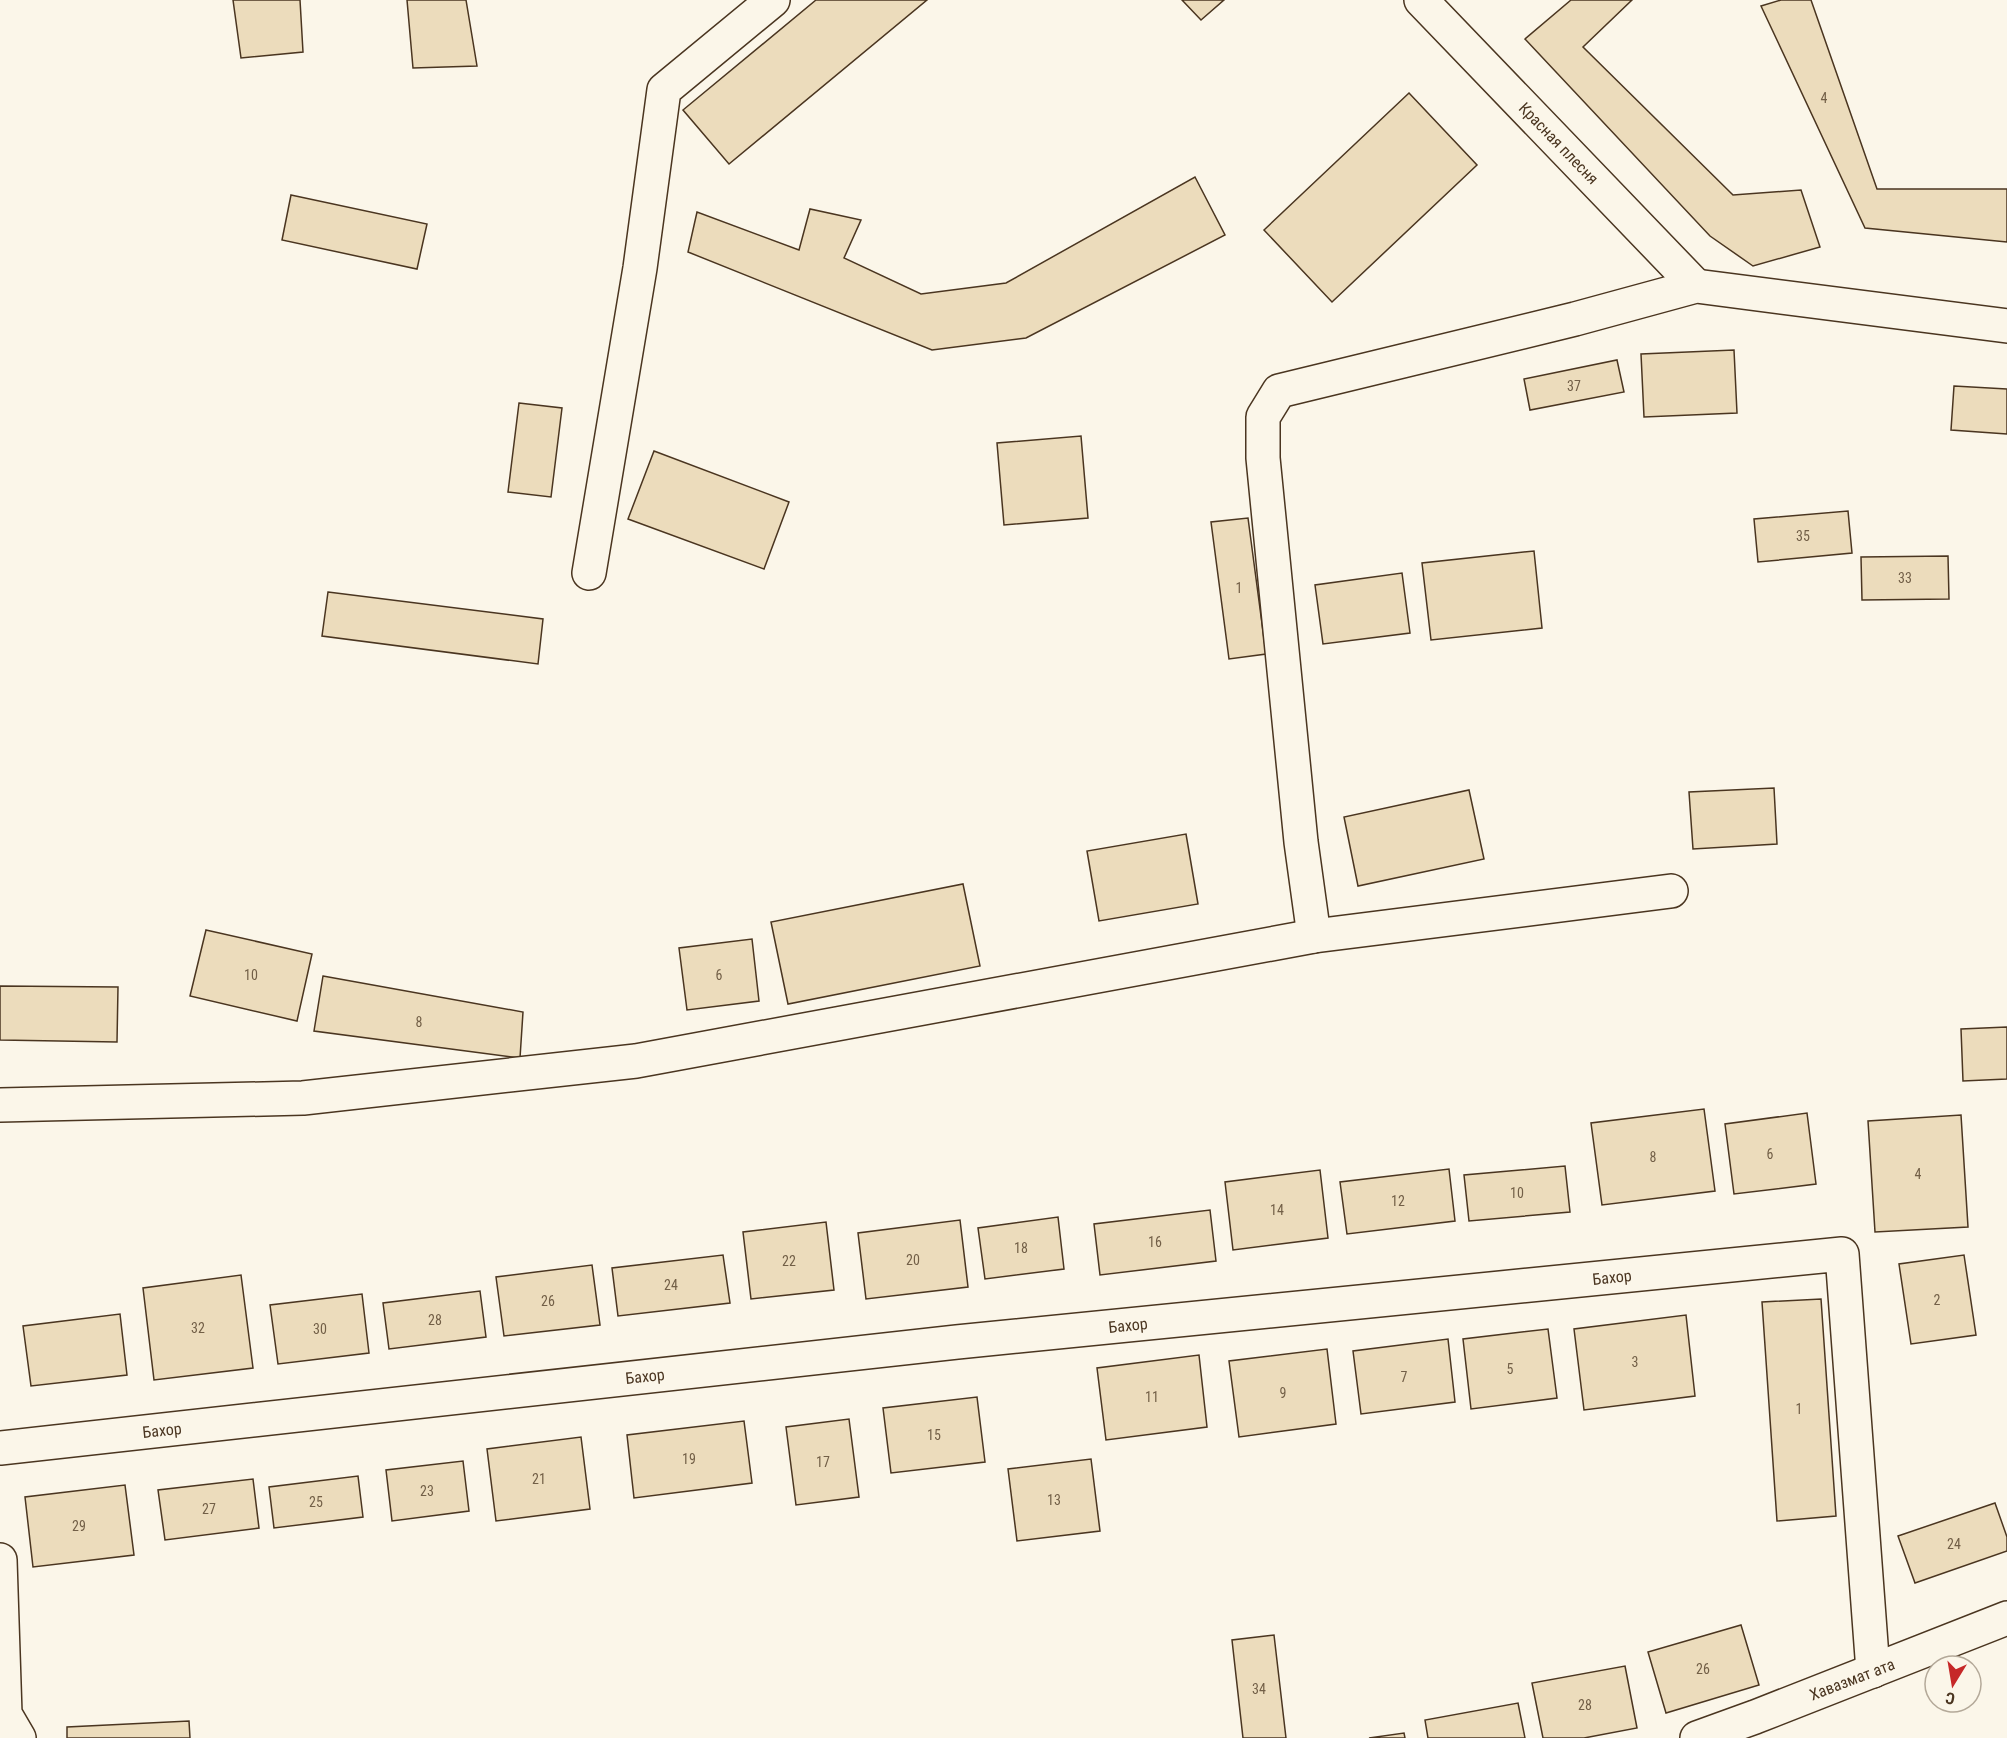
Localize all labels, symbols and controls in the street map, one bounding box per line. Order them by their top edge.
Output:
house number: 4 [1821,90,1828,106]
street label: Красная плесня [1515,99,1602,188]
house number: 37 [1567,378,1581,394]
house number: 35 [1796,528,1810,544]
house number: 33 [1898,570,1912,586]
house number: 1 [1236,580,1242,596]
house number: 10 [244,967,258,983]
house number: 6 [716,967,723,983]
house number: 8 [416,1014,423,1030]
house number: 6 [1767,1146,1774,1162]
house number: 8 [1650,1149,1657,1165]
house number: 4 [1915,1166,1922,1182]
house number: 10 [1510,1185,1524,1201]
house number: 12 [1391,1193,1405,1209]
house number: 14 [1270,1202,1284,1218]
house number: 16 [1148,1234,1162,1250]
house number: 18 [1014,1240,1028,1256]
house number: 20 [906,1252,920,1268]
house number: 22 [782,1253,796,1269]
street label: Бахор [1592,1266,1633,1289]
house number: 24 [664,1277,678,1293]
house number: 2 [1934,1292,1941,1308]
house number: 26 [541,1293,555,1309]
house number: 28 [428,1312,442,1328]
street label: Бахор [1108,1314,1149,1337]
house number: 32 [191,1320,205,1336]
house number: 30 [313,1321,327,1337]
house number: 3 [1632,1354,1638,1370]
house number: 5 [1507,1361,1514,1377]
street label: Бахор [625,1365,666,1388]
house number: 7 [1401,1369,1408,1385]
house number: 9 [1280,1385,1286,1401]
house number: 11 [1145,1389,1159,1405]
house number: 1 [1796,1401,1802,1417]
street label: Бахор [142,1419,183,1442]
house number: 15 [927,1427,941,1443]
house number: 19 [682,1451,696,1467]
house number: 17 [816,1454,830,1470]
house number: 21 [532,1471,546,1487]
house number: 23 [420,1483,434,1499]
house number: 13 [1047,1492,1061,1508]
house number: 25 [309,1494,323,1510]
house number: 27 [202,1501,216,1517]
house number: 29 [72,1518,86,1534]
house number: 24 [1947,1536,1961,1552]
north arrow [1923,1654,1983,1714]
street label: Хавазмат ата [1807,1655,1897,1704]
house number: 26 [1696,1661,1710,1677]
house number: 34 [1252,1681,1266,1697]
text: С [1944,1688,1957,1708]
house number: 28 [1578,1697,1592,1713]

